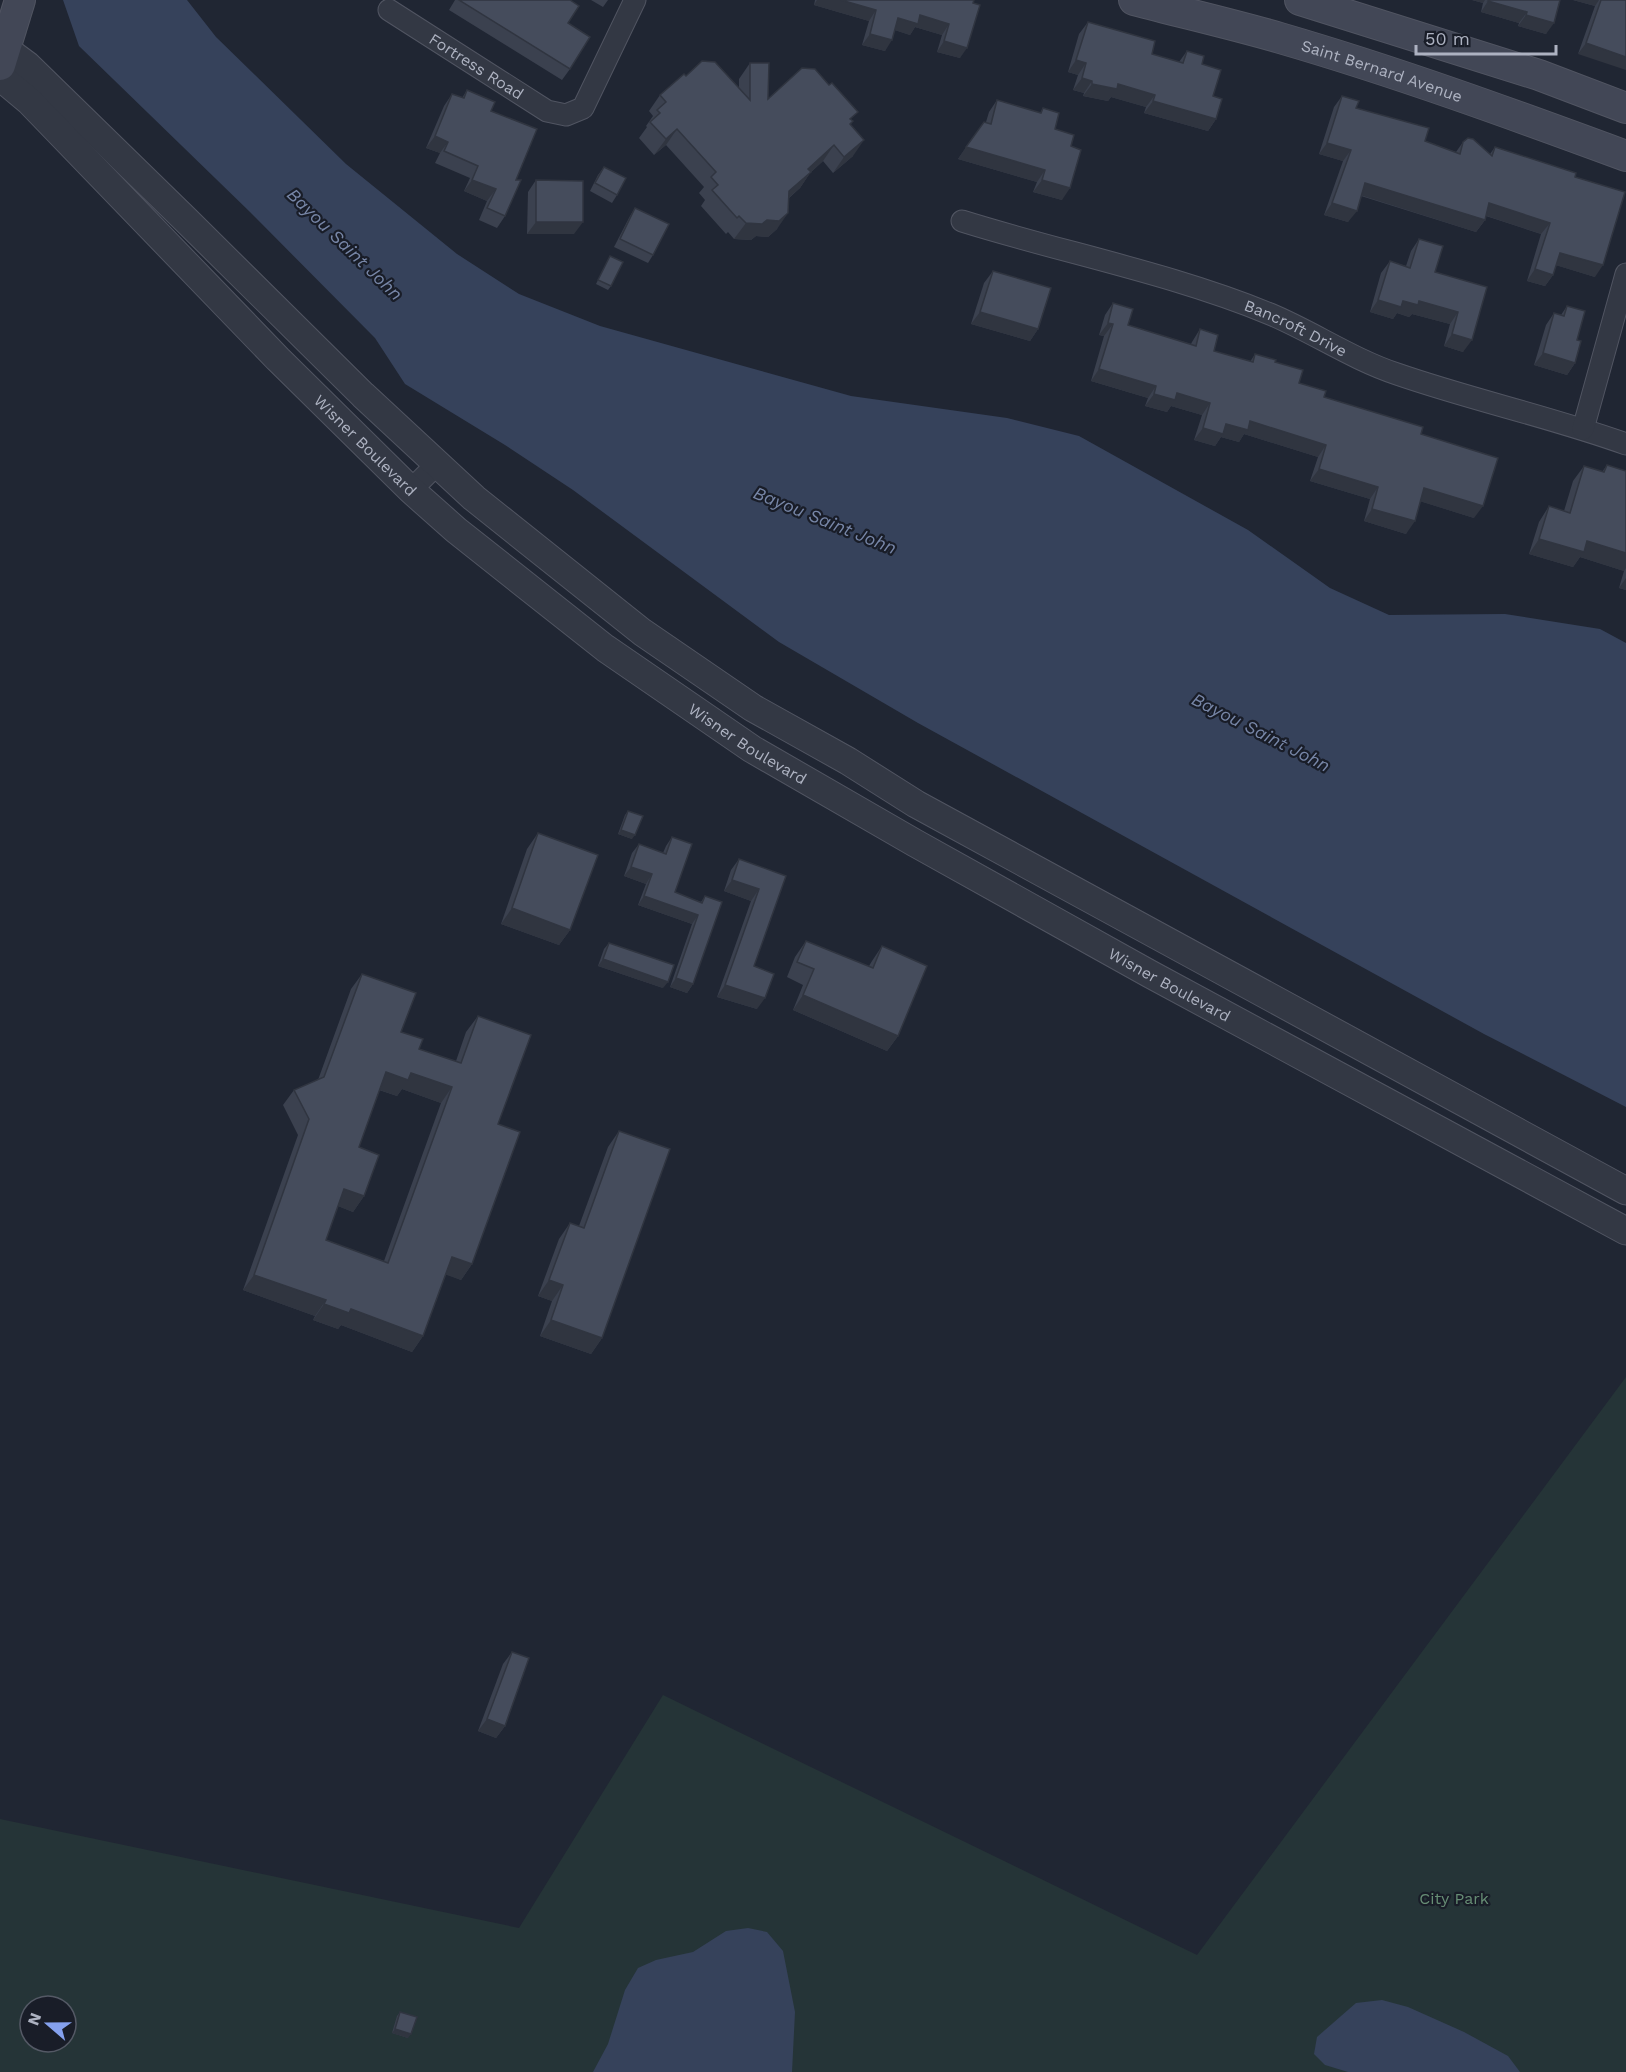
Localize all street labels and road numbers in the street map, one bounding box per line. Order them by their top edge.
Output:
street label: Fortress Road [426,29,527,103]
street label: Saint Bernard Avenue [1299,35,1465,106]
street label: Bancroft Drive [1242,295,1350,360]
street label: Wisner Boulevard [310,391,421,500]
street label: Wisner Boulevard [685,699,810,788]
street label: Wisner Boulevard [1105,943,1234,1025]

